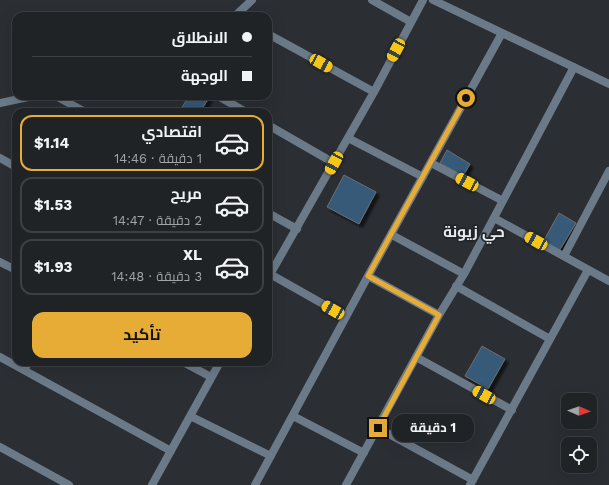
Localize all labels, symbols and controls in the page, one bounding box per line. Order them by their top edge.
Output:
text: الانطلاق [172,29,228,47]
car [385,37,407,63]
car [308,52,334,74]
text: الوجهة [181,67,228,85]
route start [457,89,475,107]
text: اقتصادي [142,123,202,141]
icon: car [214,125,250,161]
text: $1.14 [34,134,69,152]
car [323,150,345,176]
text: 1 دقيقة · 14:46 [114,151,202,166]
car [454,171,480,193]
text: مريح [170,185,202,203]
icon: car [214,187,250,223]
text: $1.53 [34,196,72,214]
text: 2 دقيقة · 14:47 [113,213,202,228]
district label: حي زيونة [443,223,505,244]
car [523,230,549,252]
text: XL [183,246,202,264]
icon: car [214,249,250,285]
text: $1.93 [34,258,72,276]
text: 3 دقيقة · 14:48 [112,269,202,284]
car [320,299,346,321]
button: تأكيد [32,312,252,358]
car [471,384,497,406]
north arrow [561,393,597,429]
map controls [561,393,597,473]
callout: 1 دقيقة [392,414,474,442]
route end [369,419,387,437]
text: 1 دقيقة [410,420,456,435]
button: locate [561,437,597,473]

